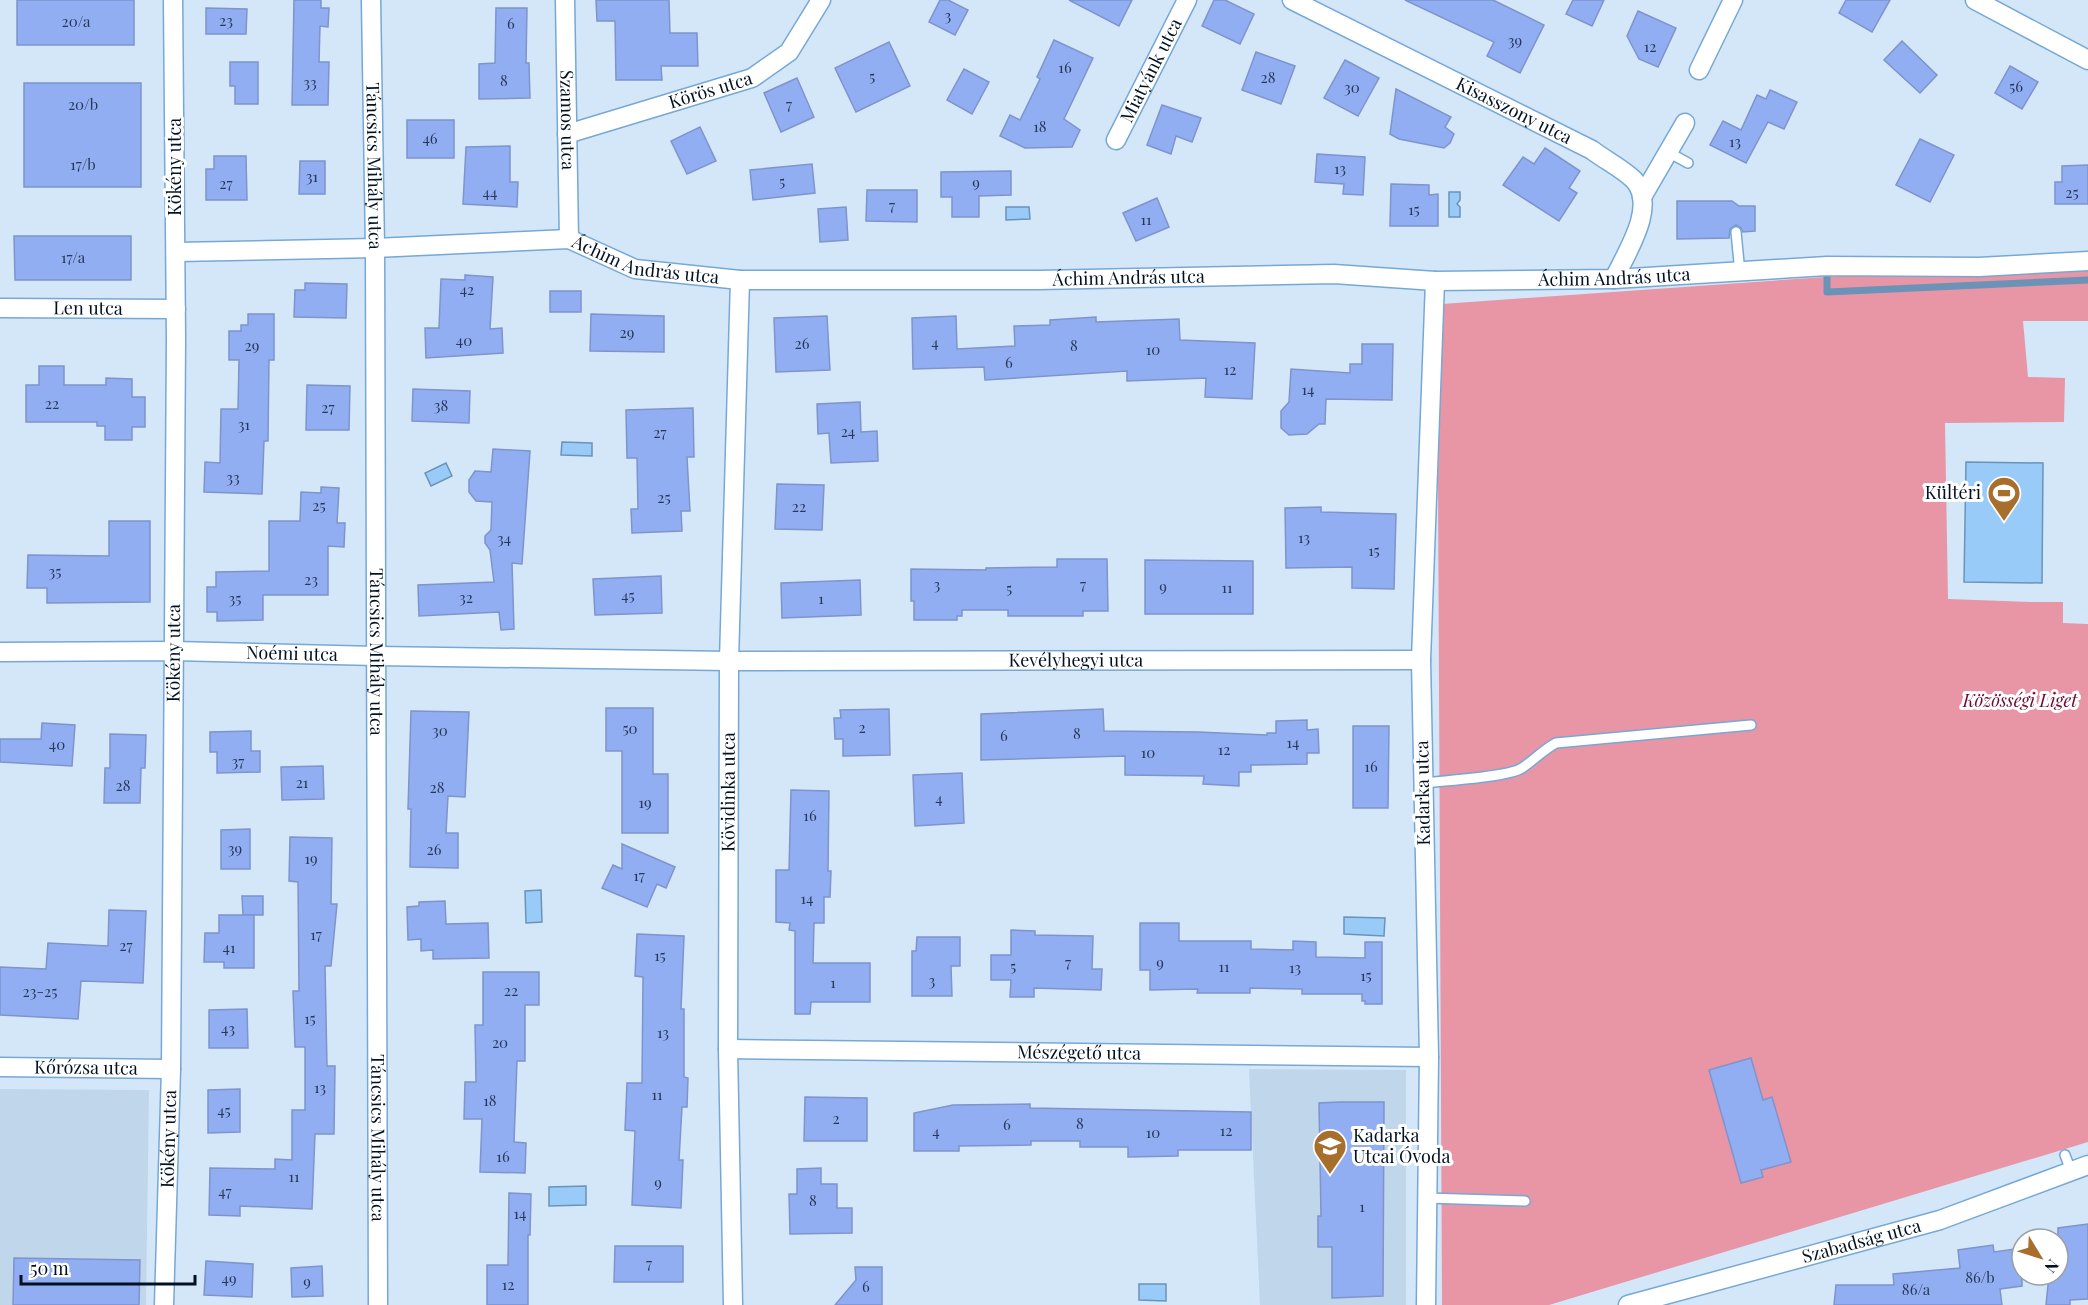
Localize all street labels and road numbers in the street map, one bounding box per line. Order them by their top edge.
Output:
street label: Miatyánk utca [1114,14,1187,126]
street label: Körös utca [666,66,755,114]
street label: Szamos utca [555,70,581,170]
street label: Kisasszony utca [1452,71,1576,149]
street label: Táncsics Mihály utca [361,82,388,250]
street label: Kökény utca [162,118,186,216]
street label: Áchim András utca [568,229,720,289]
street label: Áchim András utca [1537,261,1691,291]
street label: Áchim András utca [1051,264,1205,291]
street label: Len utca [53,295,123,320]
street label: Táncsics Mihály utca [365,568,389,736]
street label: Kökény utca [161,604,185,702]
street label: Noémi utca [246,640,338,666]
street label: Kevélyhegyi utca [1008,647,1143,672]
street label: Kövidinka utca [716,732,740,852]
street label: Kadarka utca [1409,740,1435,846]
street label: Mészégető utca [1017,1039,1141,1065]
street label: Kőrózsa utca [34,1054,138,1080]
street label: Táncsics Mihály utca [366,1054,391,1222]
street label: Kökény utca [154,1090,181,1189]
street label: Szabadság utca [1799,1213,1923,1268]

